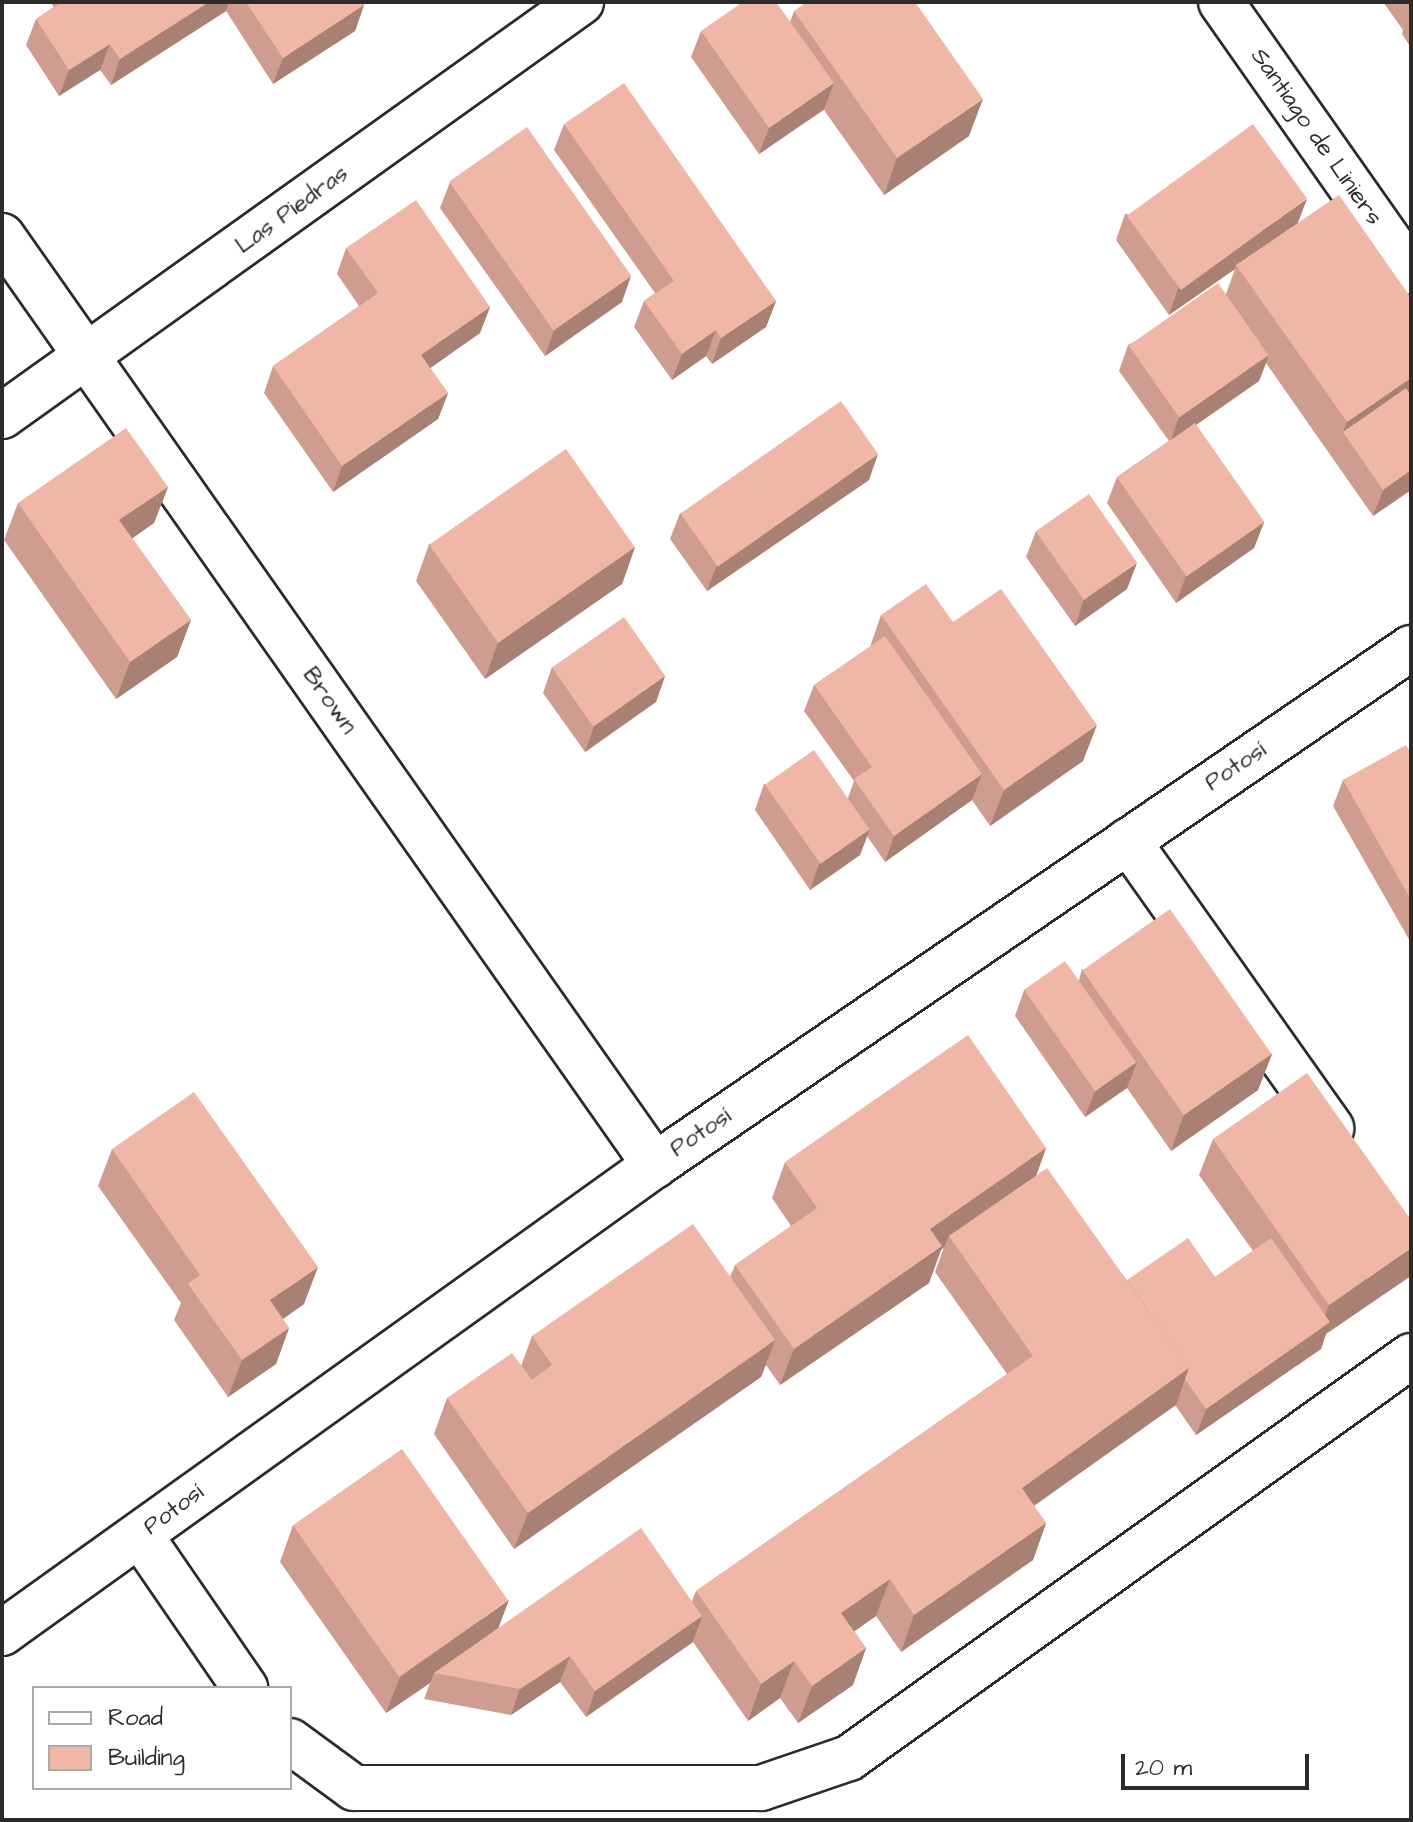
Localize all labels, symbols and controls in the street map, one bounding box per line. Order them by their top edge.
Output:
street label: Santiago de Liniers [1244,43,1388,231]
street label: Las Piedras [230,159,354,261]
street label: Brown [296,662,362,740]
street label: Potosí [1200,736,1272,798]
street label: Potosí [665,1102,737,1164]
street label: Potosí [138,1478,210,1542]
legend [32,1686,292,1790]
text: Road [108,1701,163,1735]
scale bar [1125,1738,1313,1788]
text: Building [108,1741,185,1775]
text: 20 m [1135,1751,1192,1785]

